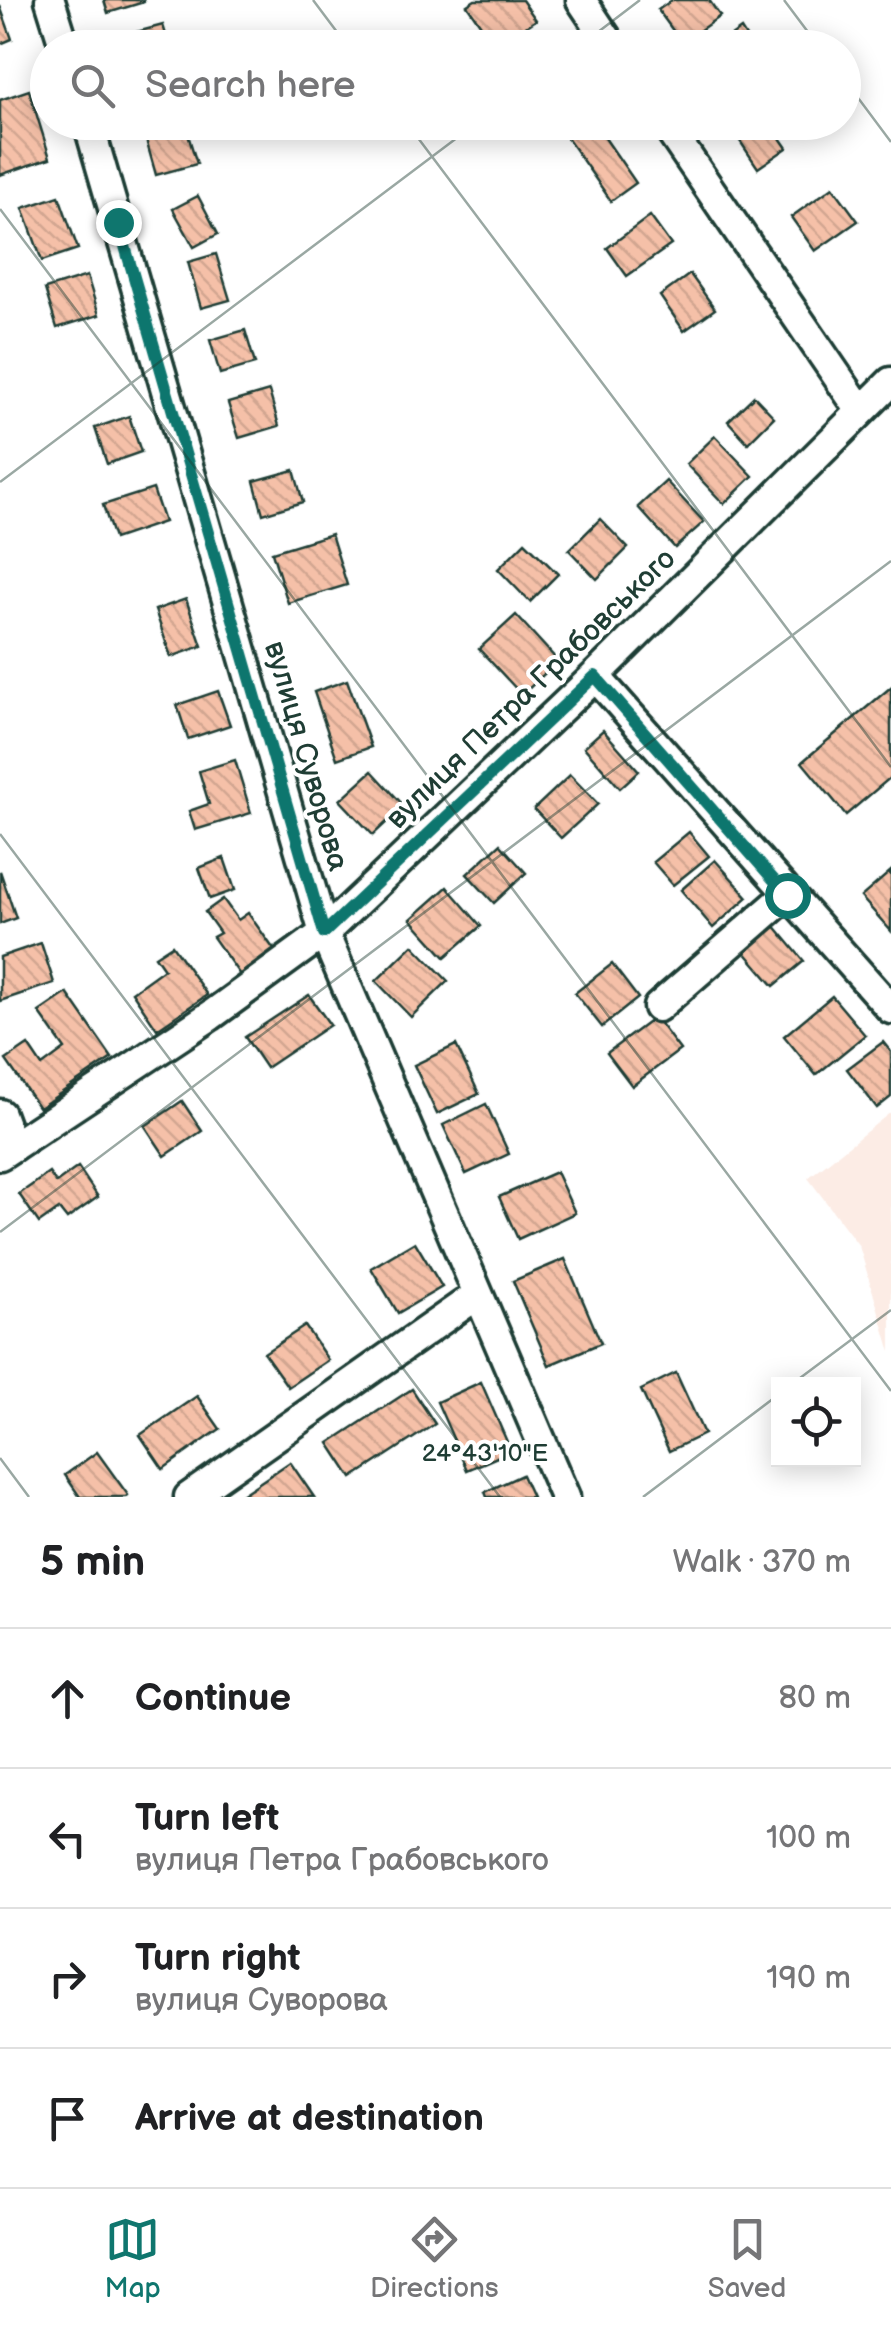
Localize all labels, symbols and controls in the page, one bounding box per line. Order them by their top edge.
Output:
search box [30,30,861,140]
icon: search [65,58,120,113]
text: Search here [145,63,356,108]
route end [96,200,142,246]
street label: вулиця Петра Грабовського [379,541,683,837]
street label: вулиця Суворова [256,637,356,875]
route start [765,873,811,919]
map controls [771,1377,861,1467]
button: locate [771,1377,861,1467]
text: 24°43'10"E [422,1438,548,1469]
text: 5 min [40,1537,145,1588]
text: Walk · 370 m [673,1543,851,1582]
icon: ahead [40,1671,95,1726]
text: Continue [135,1676,291,1721]
text: 80 m [778,1679,851,1718]
text: Turn left [135,1796,279,1841]
icon: left [40,1811,95,1866]
text: 100 m [766,1819,851,1858]
text: вулиця Петра Грабовського [135,1841,549,1880]
text: Turn right [135,1936,300,1981]
icon: right [40,1951,95,2006]
text: 190 m [766,1959,851,1998]
text: вулиця Суворова [135,1981,388,2020]
icon: arrive [40,2091,95,2146]
text: Arrive at destination [135,2096,484,2141]
tab: Map [105,2212,161,2305]
tab: Directions [370,2212,499,2305]
tab: Saved [708,2212,786,2305]

